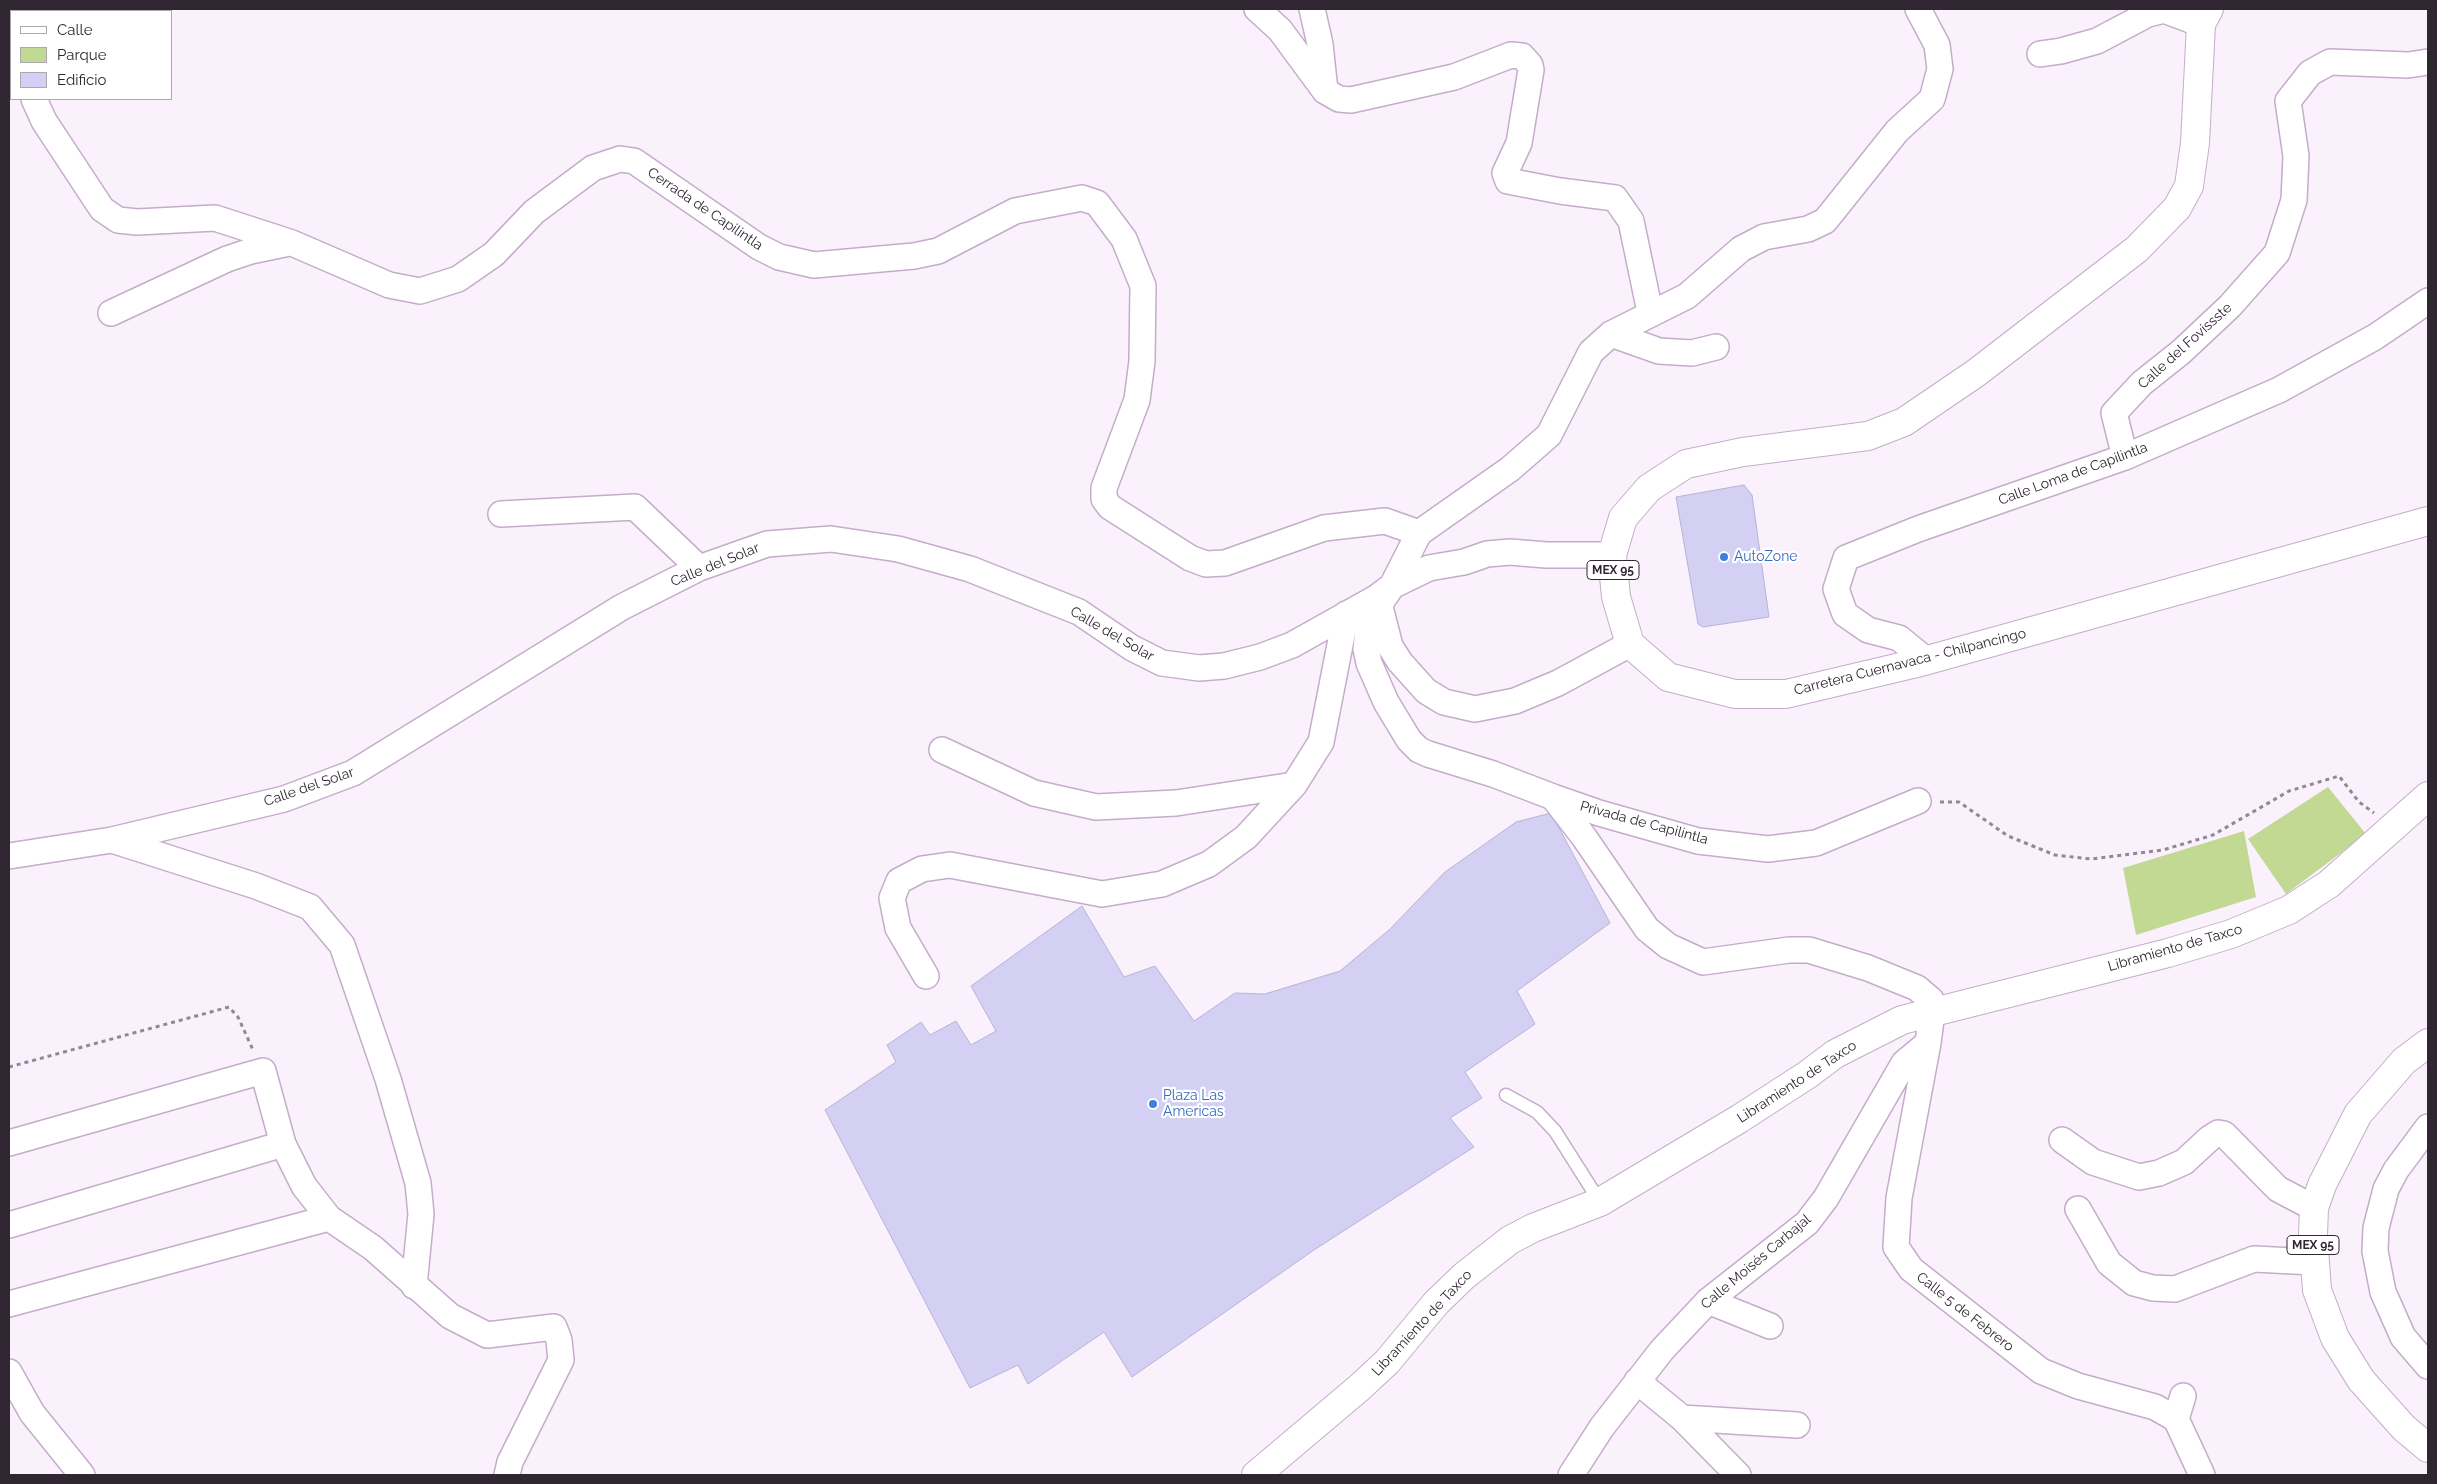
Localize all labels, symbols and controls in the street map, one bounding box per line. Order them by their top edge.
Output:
legend [10,10,172,100]
text: Calle [57,21,92,39]
text: Parque [57,46,106,64]
text: Edificio [57,71,107,89]
street label: Cerrada de Capilintla [644,164,766,254]
street label: Calle del Fovissste [2135,299,2235,393]
street label: Calle Loma de Capilintla [1996,439,2150,509]
street label: Calle del Solar [668,540,762,590]
place label: AutoZone [1734,549,1798,565]
marker: AutoZone [1718,551,1730,563]
road number: MEX 95 [1587,560,1639,580]
street label: Calle del Solar [1067,603,1157,665]
street label: Carretera Cuernavaca - Chilpancingo [1792,625,2028,699]
street label: Calle del Solar [262,764,356,810]
street label: Privada de Capilintla [1578,798,1710,848]
street label: Libramiento de Taxco [2106,921,2244,975]
street label: Libramiento de Taxco [1734,1037,1860,1127]
place label: Plaza Las Americas [1163,1088,1224,1120]
marker: Plaza Las Americas [1147,1098,1159,1110]
street label: Calle Moisés Carbajal [1698,1211,1814,1313]
road number: MEX 95 [2287,1236,2339,1254]
street label: Libramiento de Taxco [1368,1266,1476,1380]
street label: Calle 5 de Febrero [1913,1269,2017,1355]

